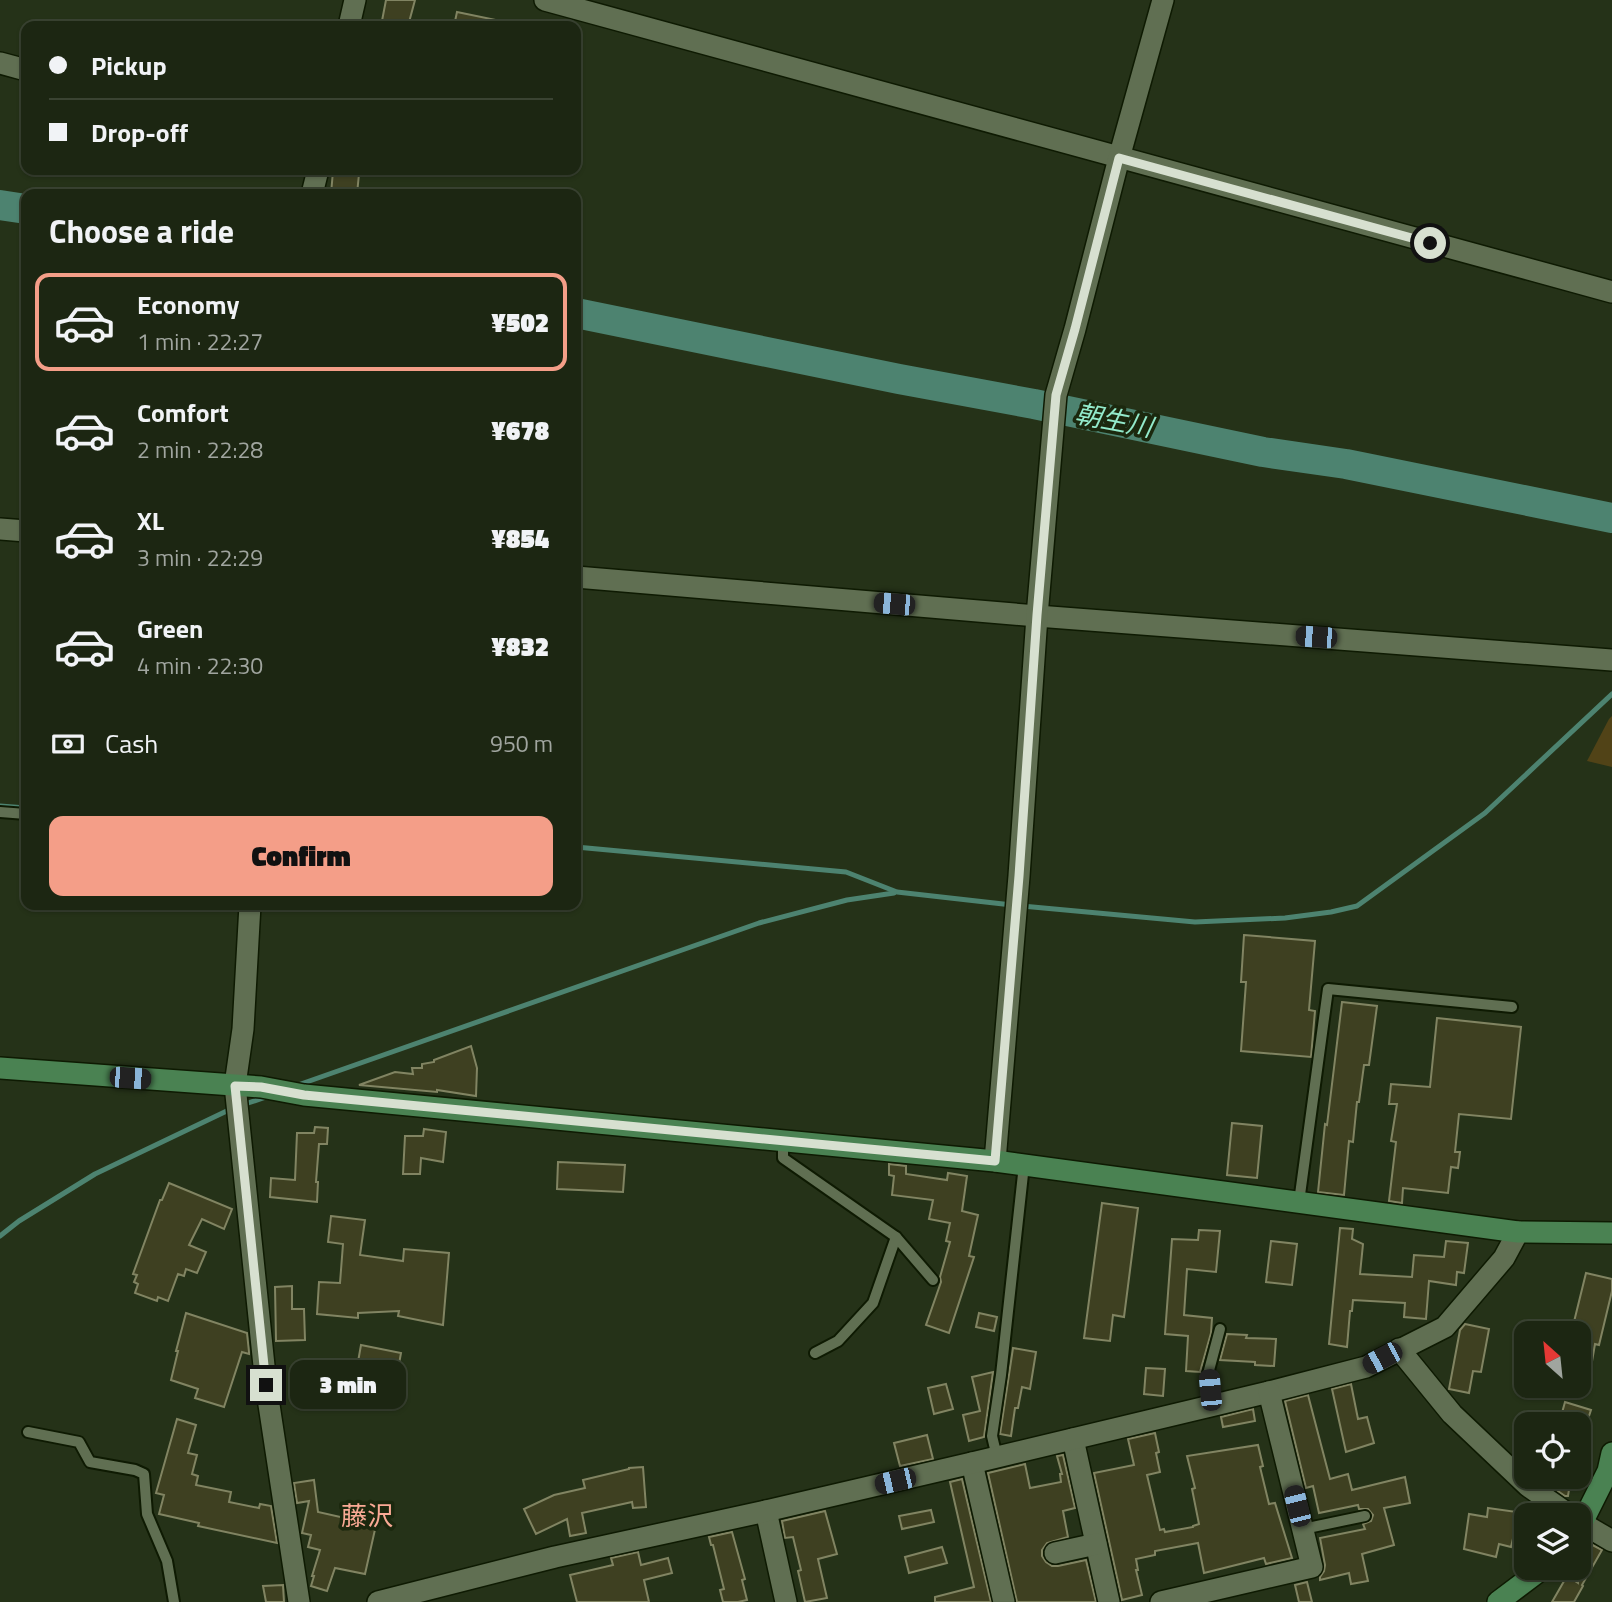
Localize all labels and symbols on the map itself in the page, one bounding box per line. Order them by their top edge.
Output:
route start [1414,227,1446,259]
water label: 朝生川 [1072,393,1159,447]
car [873,592,916,616]
car [1295,625,1338,649]
car [109,1066,152,1090]
north arrow [1514,1321,1591,1398]
car [1359,1339,1406,1377]
callout: 3 min [290,1360,406,1410]
car [1198,1368,1223,1412]
route end [250,1369,282,1401]
car [873,1466,918,1496]
car [1282,1483,1313,1529]
district label: 藤沢 [341,1496,393,1535]

